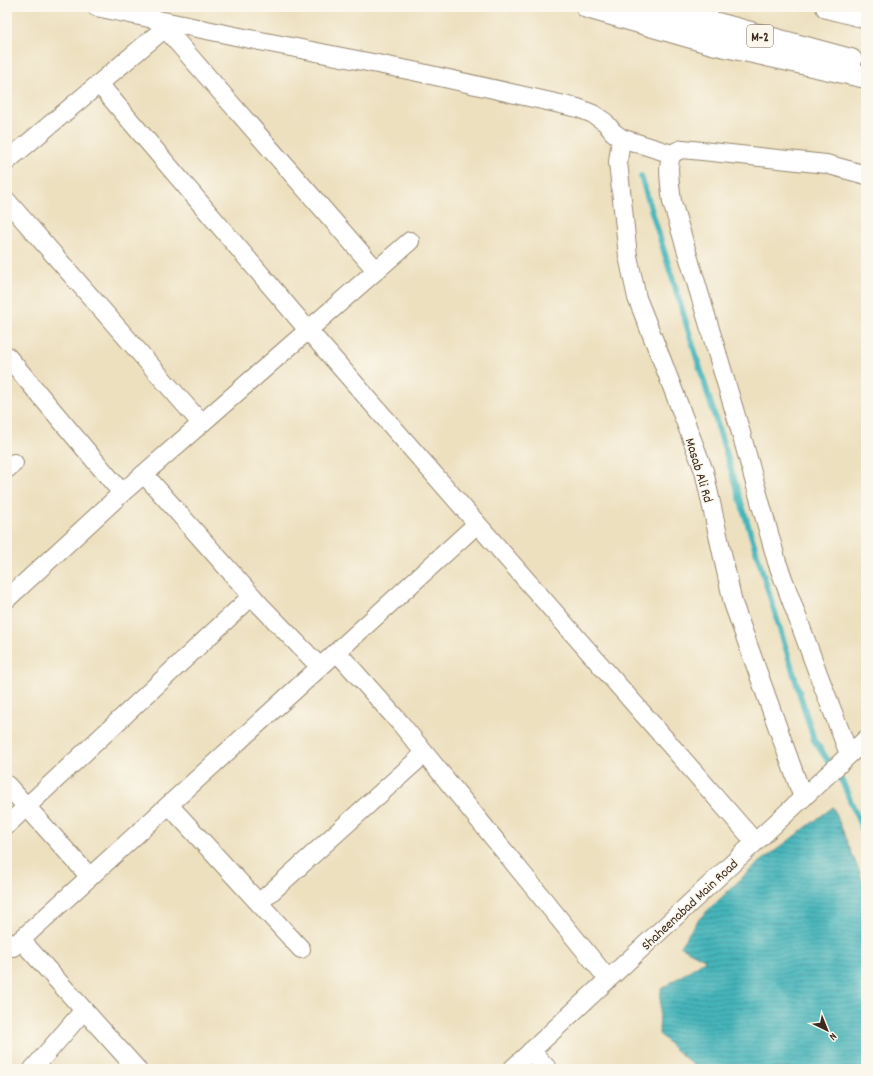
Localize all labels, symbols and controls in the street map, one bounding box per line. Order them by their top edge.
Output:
road number: M-2 [747,25,773,47]
street label: Masab Ali Rd [679,436,717,505]
street label: Shaheenabad Main Road [637,855,743,956]
north arrow [807,1010,847,1050]
text: N [825,1028,840,1044]

